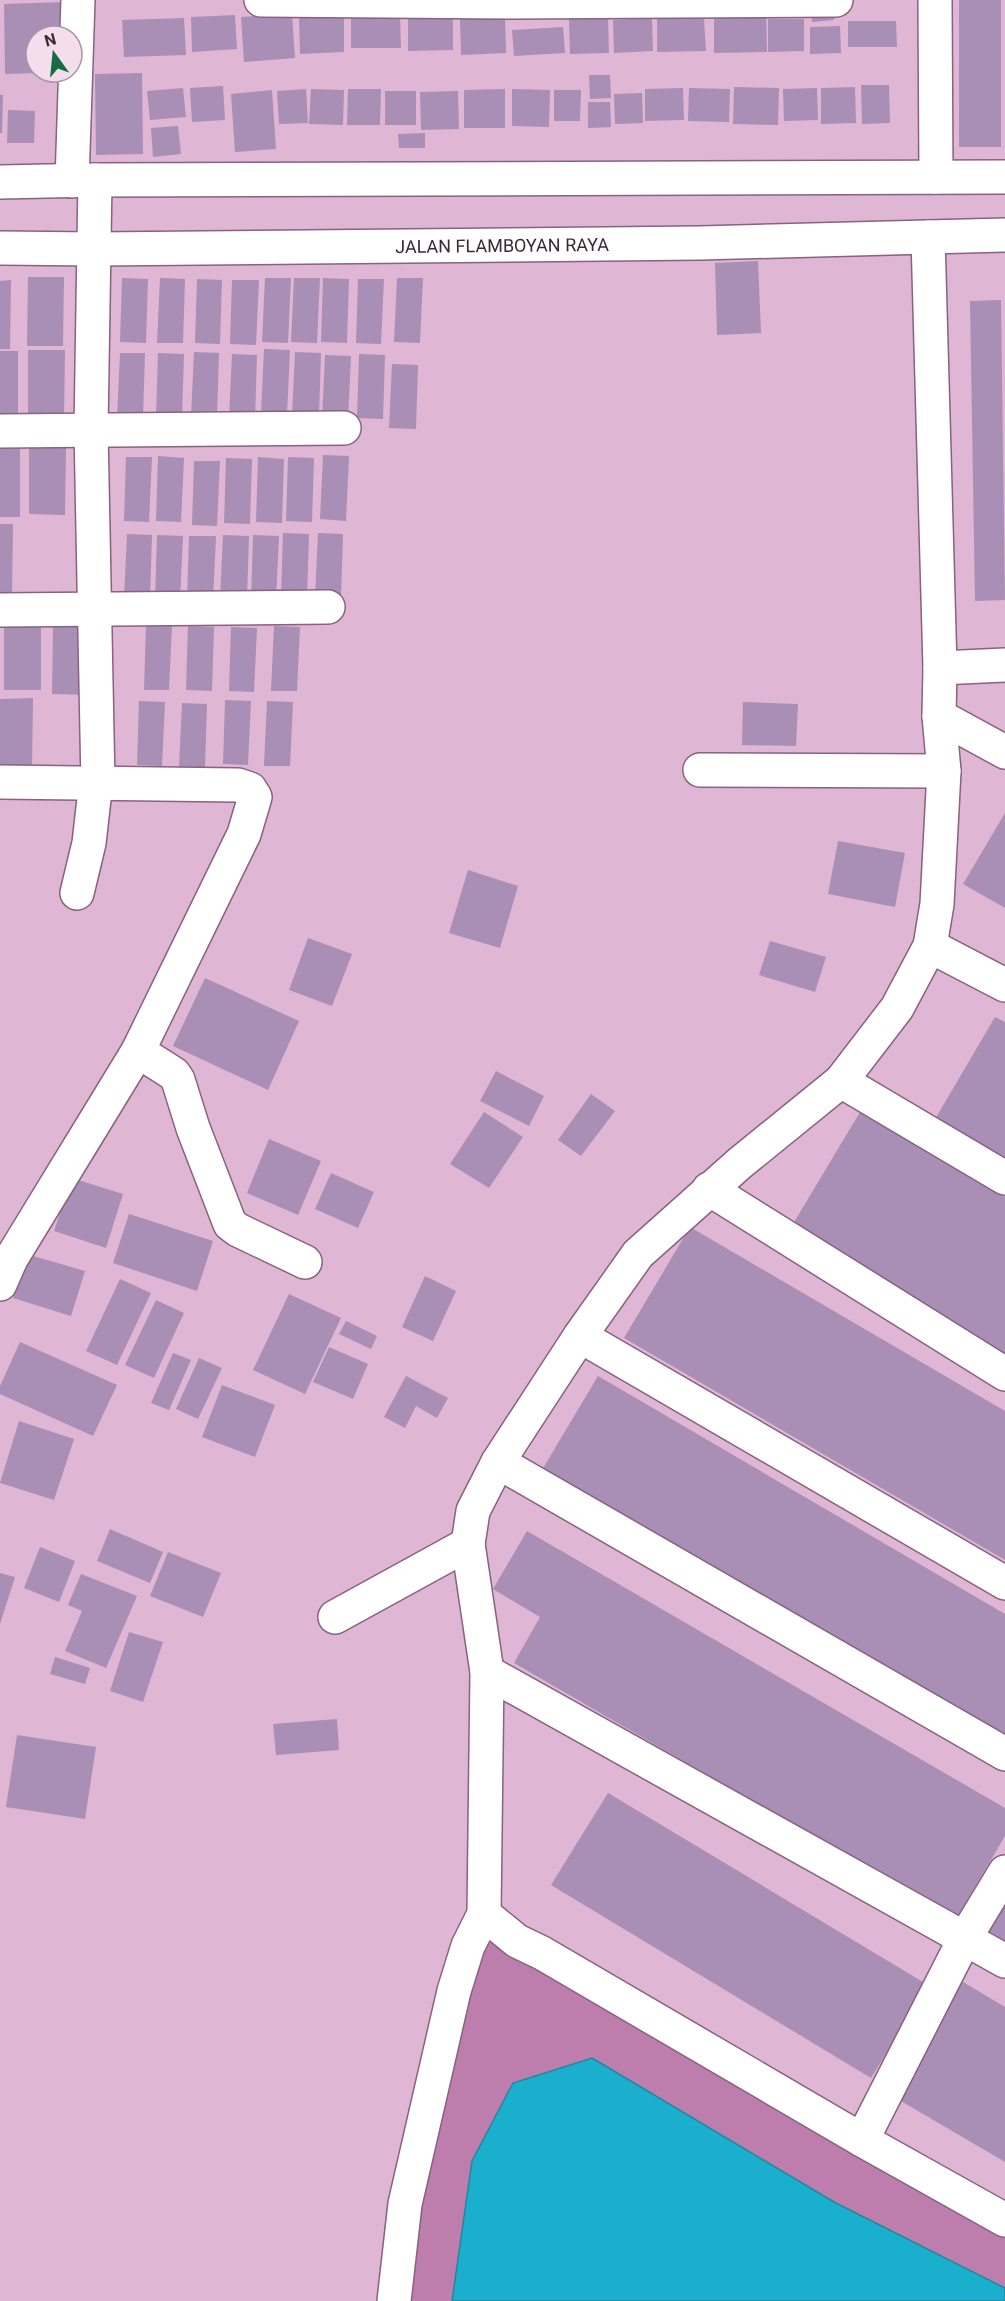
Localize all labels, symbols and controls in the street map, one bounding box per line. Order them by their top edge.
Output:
north arrow [24,24,84,84]
text: N [42,29,58,51]
street label: JALAN FLAMBOYAN RAYA [395,233,609,257]

